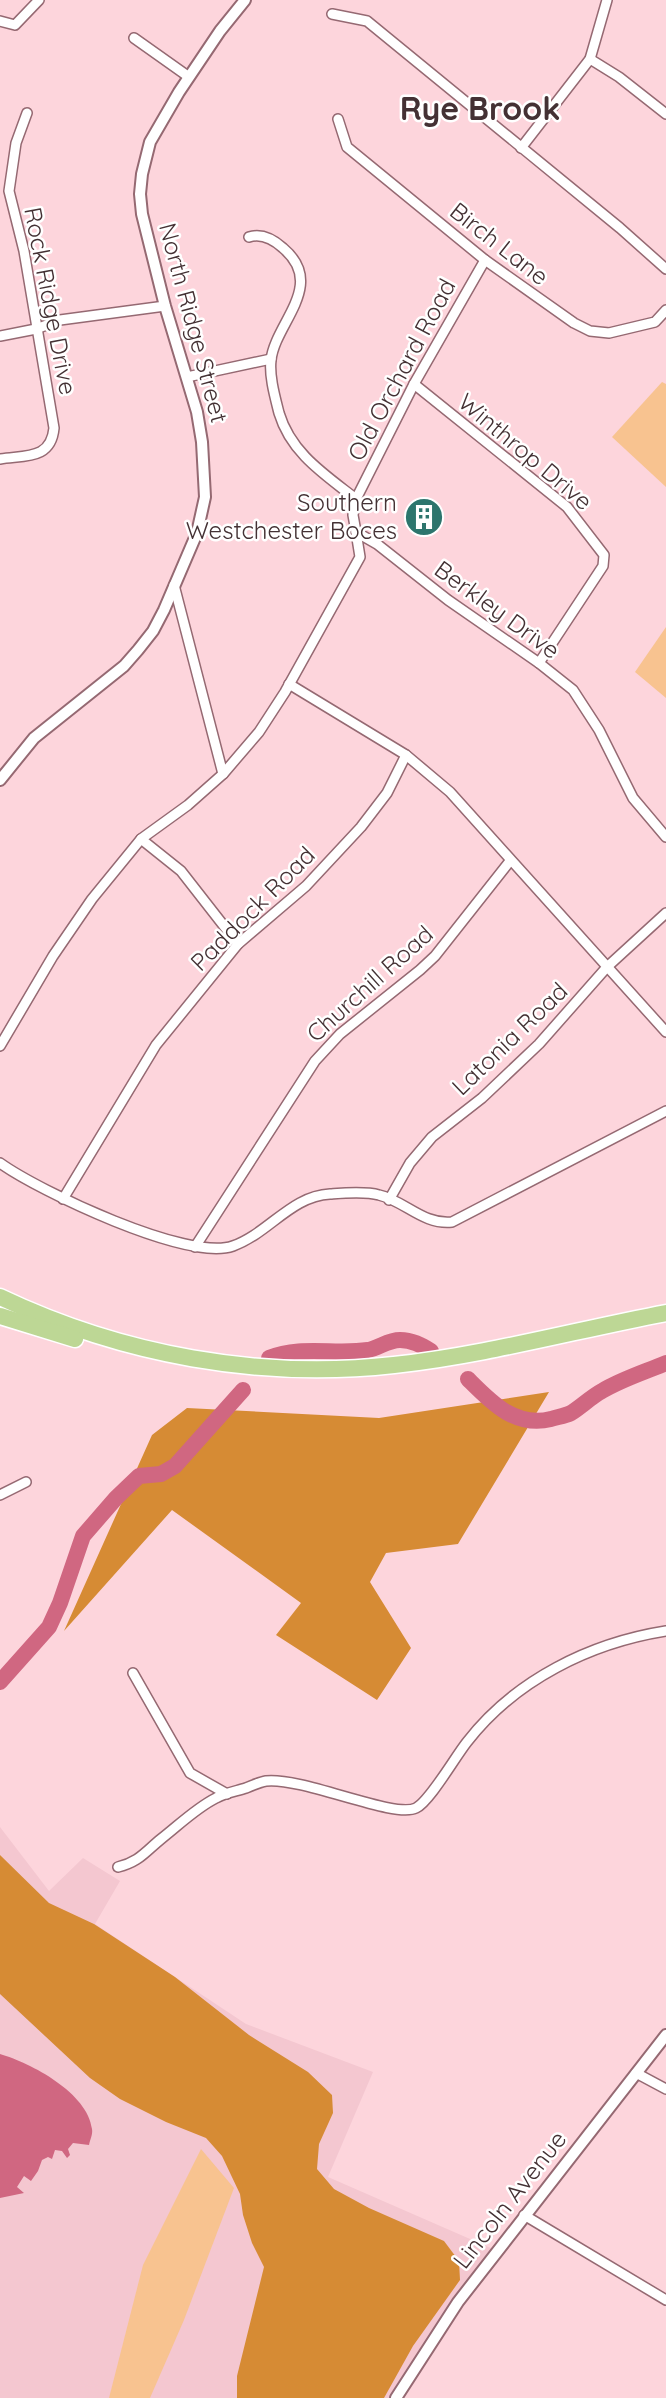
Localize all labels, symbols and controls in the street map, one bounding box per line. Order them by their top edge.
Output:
district label: Rye Brook [400,88,560,128]
street label: Birch Lane [444,195,555,291]
street label: Rock Ridge Drive [18,204,84,397]
street label: North Ridge Street [153,220,235,426]
street label: Old Orchard Road [340,273,462,466]
street label: Winthrop Drive [452,386,599,516]
place label: Southern Westchester Boces [186,487,397,545]
building icon: Southern Westchester Boces [403,496,445,538]
street label: Berkley Drive [429,554,566,665]
street label: Paddock Road [184,840,321,977]
street label: Churchill Road [300,919,439,1048]
street label: Latonia Road [445,976,573,1101]
street label: Lincoln Avenue [446,2124,572,2274]

